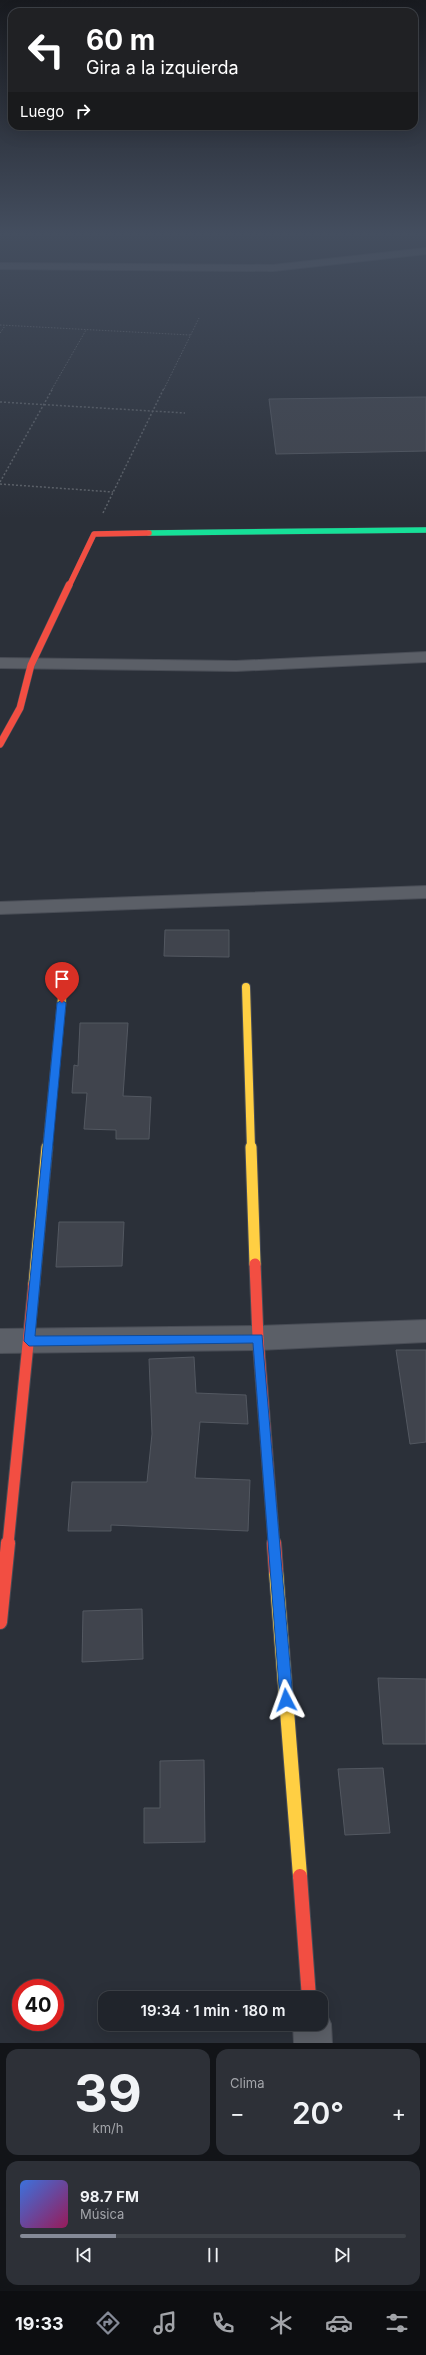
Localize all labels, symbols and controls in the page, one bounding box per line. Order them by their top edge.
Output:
text: 60 m [86,23,155,57]
icon: left [20,24,72,76]
text: Gira a la izquierda [86,57,239,78]
icon: right [72,100,94,122]
text: Luego [20,102,64,121]
pin [45,962,79,1003]
icon: arrive [51,968,73,990]
position arrow [265,1679,307,1721]
speed limit sign: 40 [12,1979,64,2031]
text: 19:34 · 1 min · 180 m [141,2001,285,2020]
text: 39 [74,2062,142,2125]
text: Clima [230,2075,264,2091]
text: 20° [292,2095,344,2131]
text: − [230,2100,245,2126]
text: + [391,2100,406,2126]
text: km/h [93,2120,123,2136]
text: 98.7 FM [80,2187,139,2206]
text: Música [80,2206,124,2222]
icon: previous [73,2244,95,2266]
icon: pause [202,2244,224,2266]
icon: next [331,2244,353,2266]
icon: directions [94,2309,122,2337]
icon: music [151,2309,179,2337]
icon: phone [209,2309,237,2337]
icon: climate [267,2309,295,2337]
icon: car [325,2309,353,2337]
icon: filters [383,2309,411,2337]
text: 19:33 [15,2313,64,2334]

